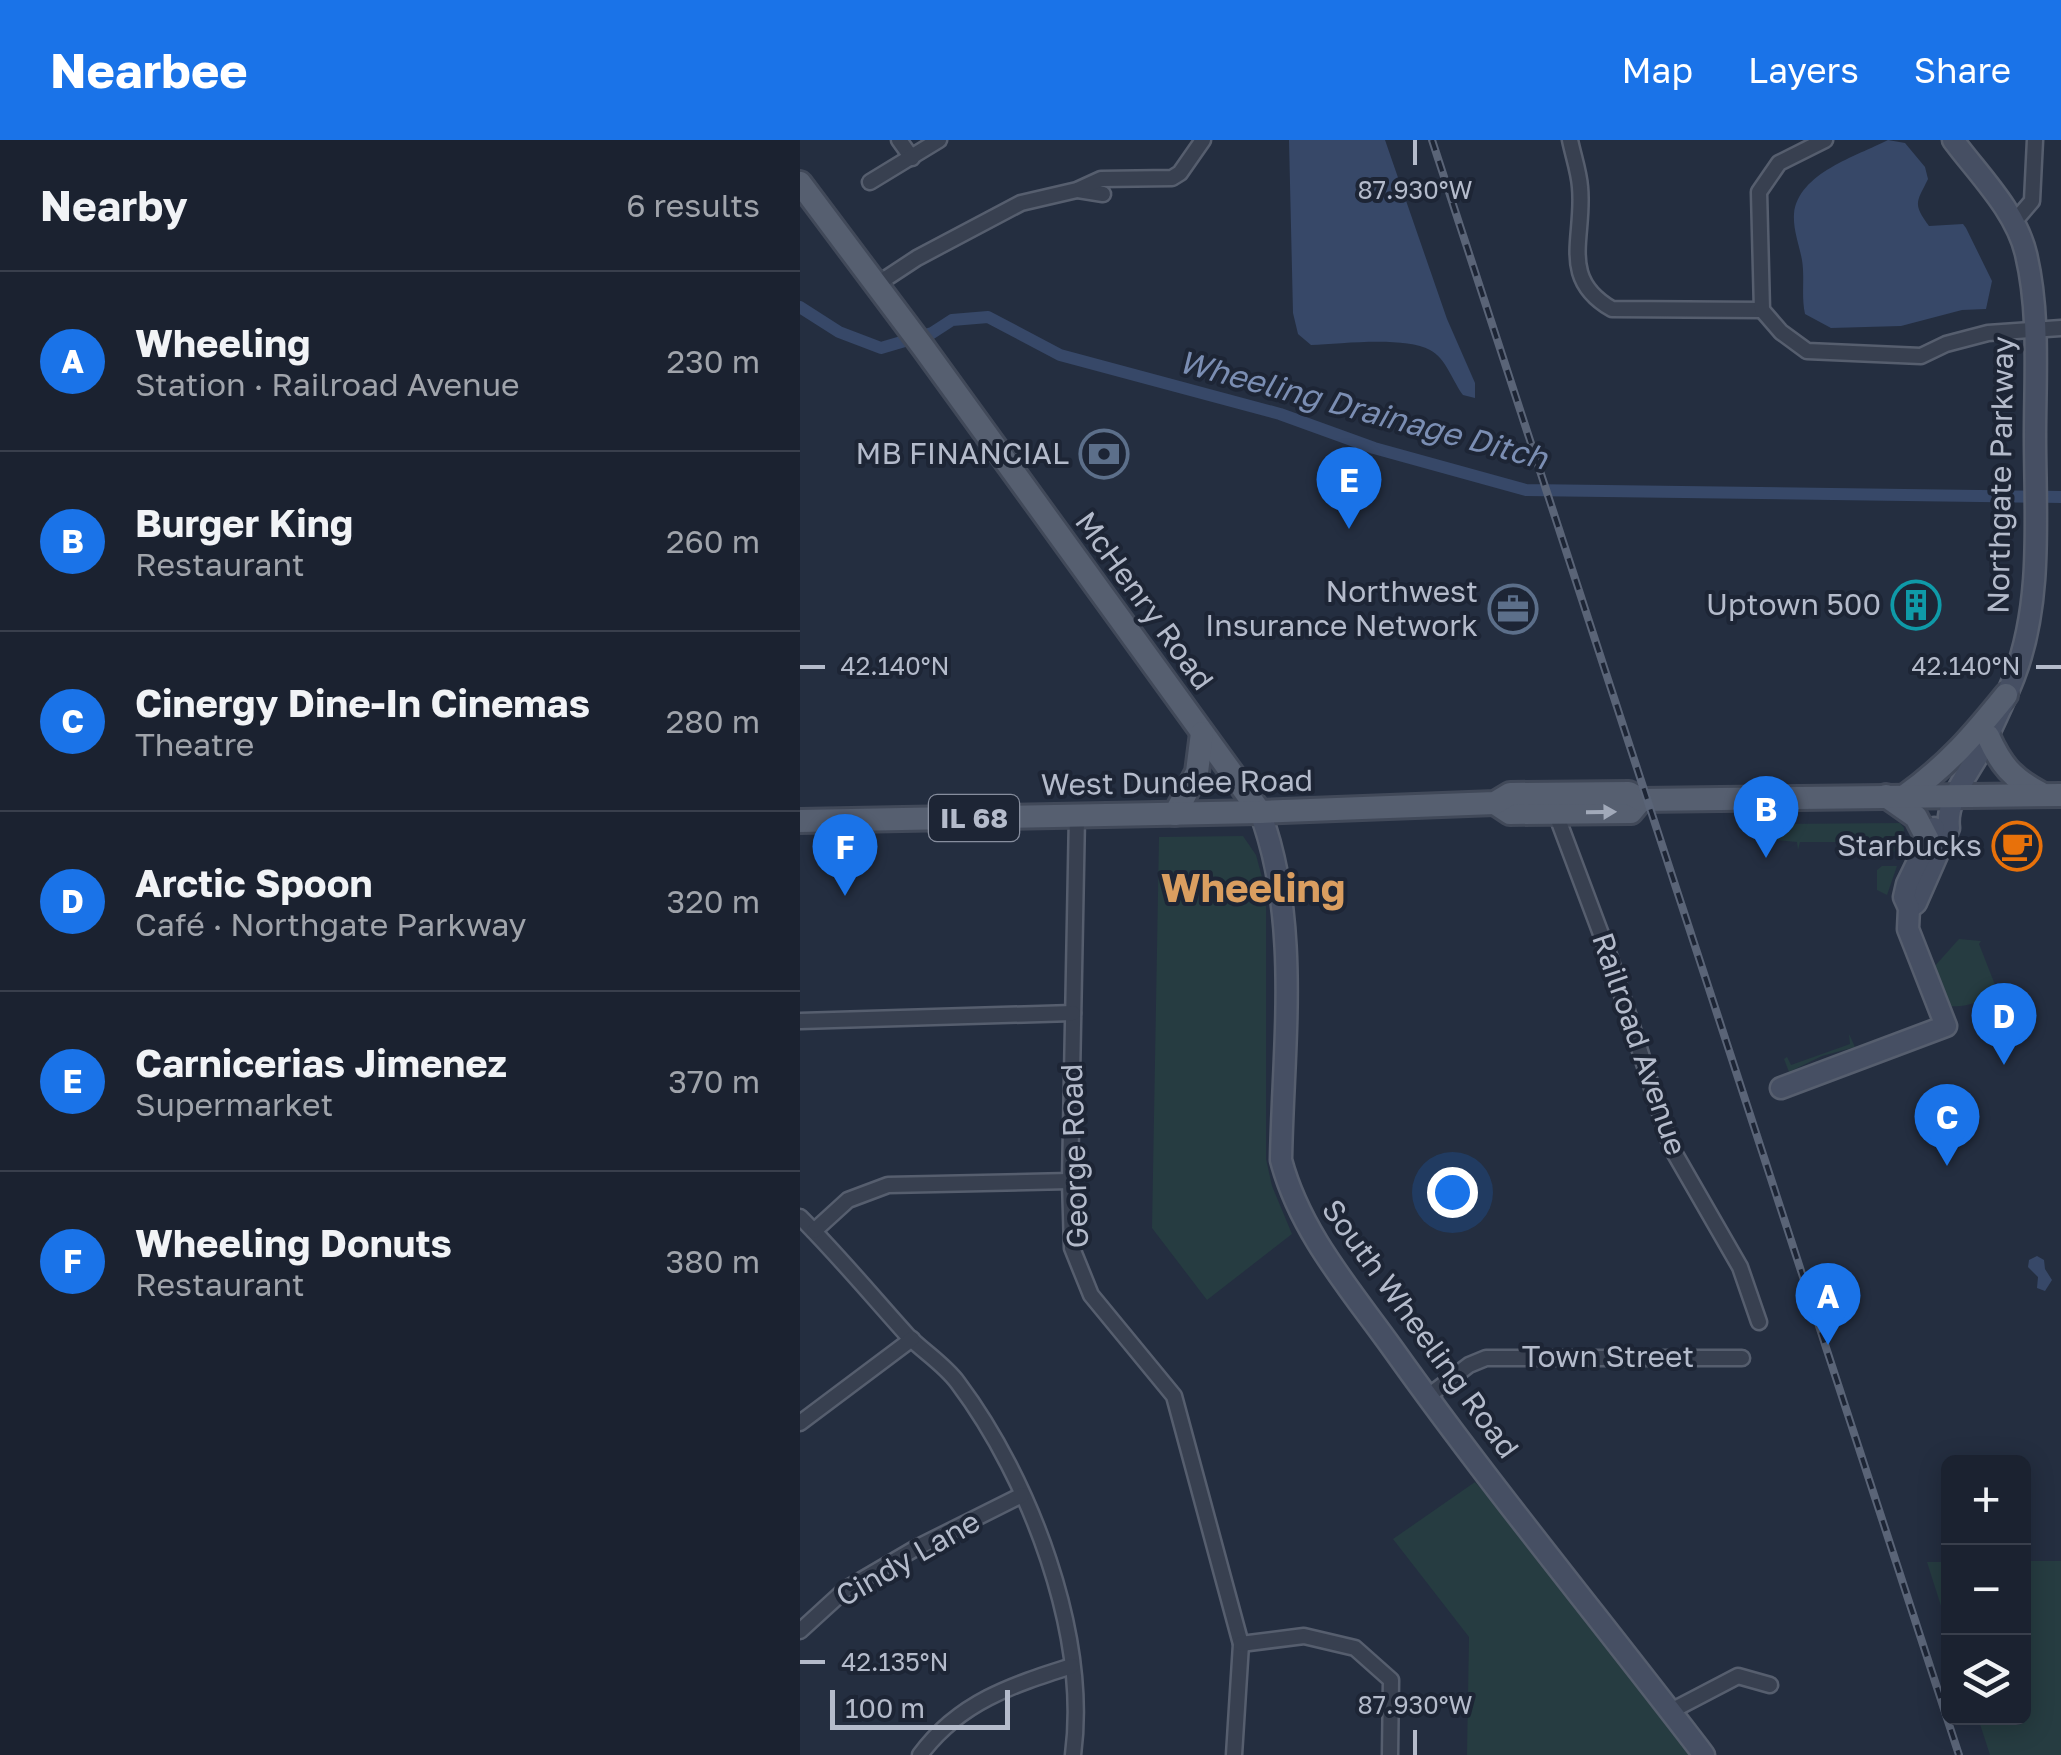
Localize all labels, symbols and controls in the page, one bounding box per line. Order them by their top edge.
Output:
text: Nearbee [50,41,248,99]
text: Map [1622,49,1693,91]
text: Layers [1748,49,1859,91]
text: Share [1914,49,2011,91]
text: 87.930°W [1357,174,1473,205]
text: Nearby [40,180,188,230]
text: 6 results [626,186,760,224]
text: Wheeling [135,320,310,365]
street label: Northgate Parkway [1980,336,2020,614]
text: A [61,342,84,380]
text: 230 m [667,342,760,380]
water label: Wheeling Drainage Ditch [1175,342,1553,477]
text: Station · Railroad Avenue [135,365,520,403]
bank icon: MB FINANCIAL [1078,428,1130,480]
place label: MB FINANCIAL [856,435,1069,471]
pin: E [1316,446,1382,529]
text: Burger King [135,500,353,545]
street label: McHenry Road [1068,504,1221,696]
text: B [61,522,84,560]
text: 260 m [666,522,760,560]
text: Restaurant [135,545,305,583]
place label: Northwest Insurance Network [1205,573,1478,643]
building icon: Uptown 500 [1890,579,1942,631]
office icon: Northwest Insurance Network [1487,583,1539,635]
place label: Uptown 500 [1706,586,1881,622]
text: 42.140°N [841,650,949,681]
text: 42.140°N [1912,650,2020,681]
text: Cinergy Dine-In Cinemas [135,680,590,725]
text: C [61,702,84,740]
text: 280 m [666,702,760,740]
text: Theatre [135,725,254,763]
street label: West Dundee Road [1041,762,1313,802]
pin: B [1734,776,1798,858]
road number: IL 68 [929,795,1019,841]
one-way arrow [1586,804,1618,820]
pin: F [812,814,878,896]
cafe icon: Starbucks [1991,820,2043,872]
place label: Starbucks [1837,827,1982,863]
text: Arctic Spoon [135,860,372,905]
district label: Wheeling [1161,863,1345,911]
text: D [61,882,84,920]
text: 320 m [667,882,760,920]
text: Café · Northgate Parkway [135,905,527,943]
street label: Railroad Avenue [1585,928,1695,1160]
pin: D [1972,982,2036,1065]
text: Carnicerias Jimenez [135,1040,507,1085]
text: E [63,1062,82,1100]
text: 370 m [668,1062,760,1100]
street label: George Road [1053,1063,1095,1249]
pin: C [1914,1084,1980,1166]
text: Supermarket [135,1085,333,1123]
your location [1427,1167,1478,1218]
street label: South Wheeling Road [1315,1192,1527,1465]
text: Wheeling Donuts [135,1220,452,1265]
text: F [63,1242,82,1280]
text: 380 m [666,1242,760,1280]
pin: A [1796,1262,1860,1345]
text: Restaurant [135,1265,305,1303]
street label: Town Street [1522,1338,1694,1374]
map controls [1941,1455,2031,1725]
button: + [1941,1455,2031,1545]
street label: Cindy Lane [829,1503,986,1614]
button: − [1941,1545,2031,1635]
button: layers [1941,1635,2031,1725]
text: 42.135°N [841,1646,949,1677]
scale bar [830,1685,1010,1730]
text: 87.930°W [1357,1689,1473,1720]
text: 100 m [845,1691,925,1724]

